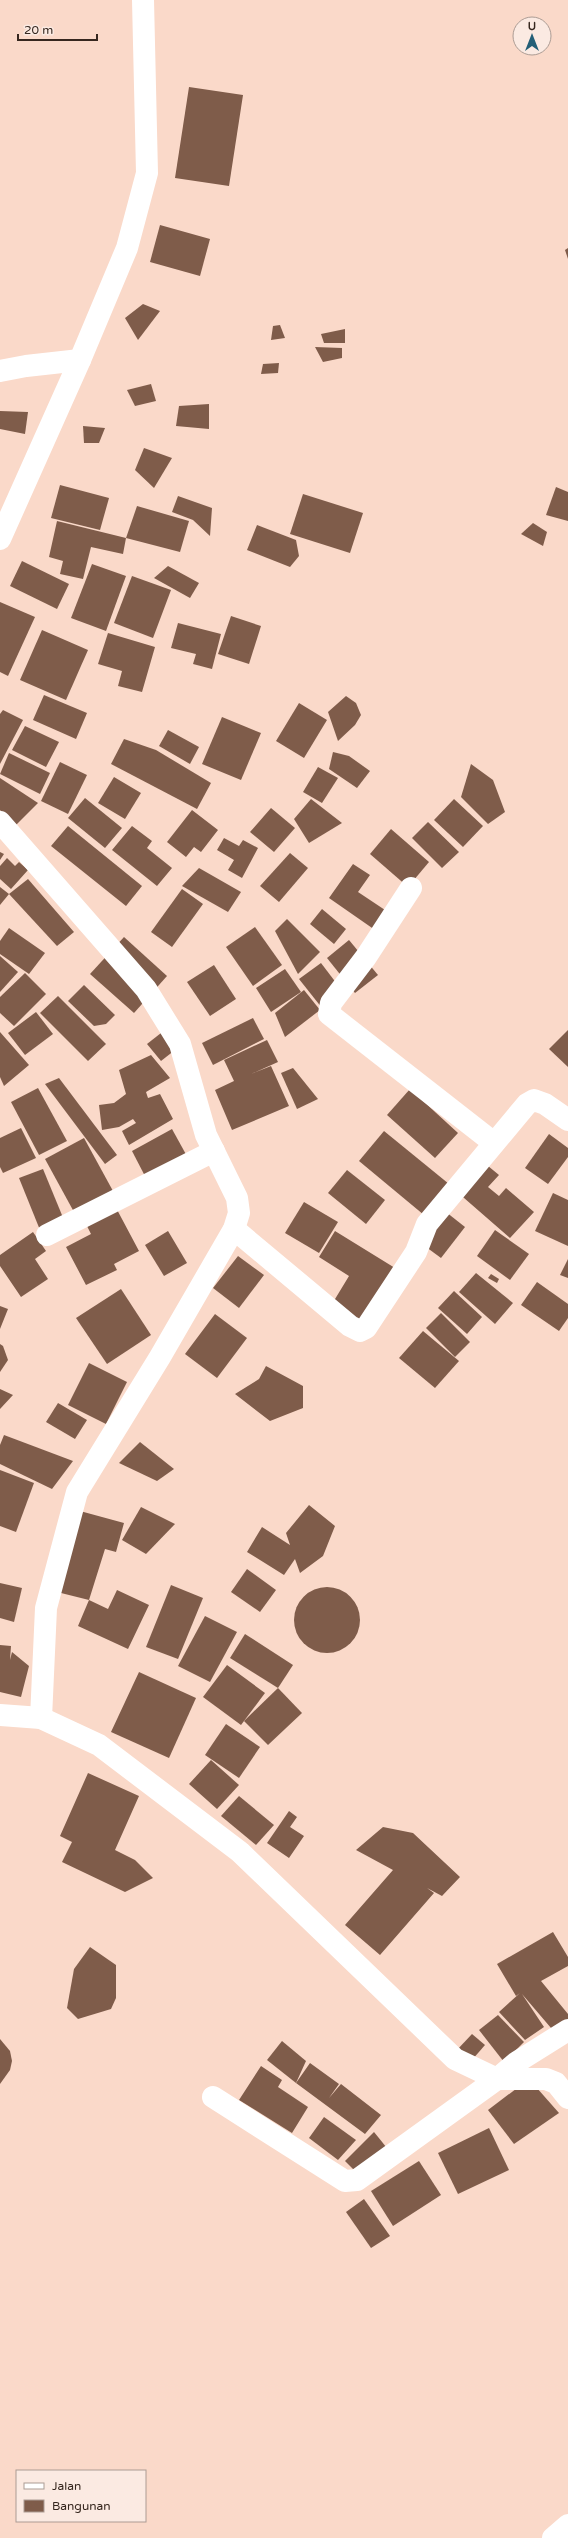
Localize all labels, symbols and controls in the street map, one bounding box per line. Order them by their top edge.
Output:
scale bar [18,16,97,42]
north arrow [512,16,552,56]
text: U [528,20,536,33]
text: 20 m [24,23,53,37]
legend [16,2470,146,2522]
text: Jalan [52,2479,81,2493]
text: Bangunan [52,2499,111,2513]

